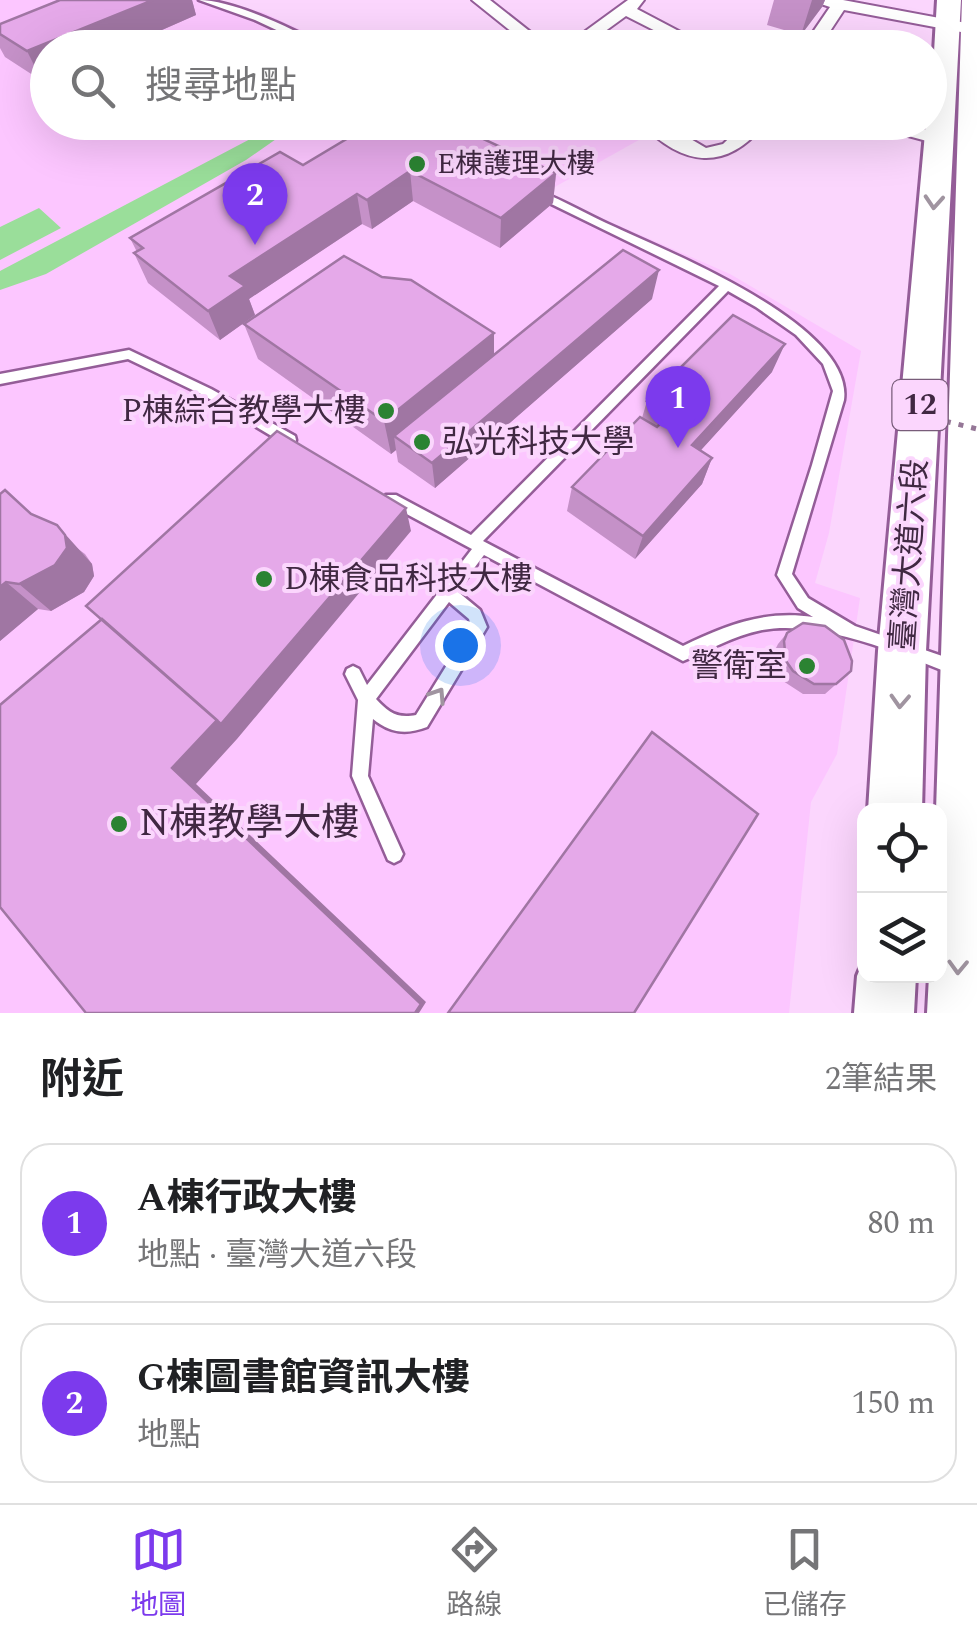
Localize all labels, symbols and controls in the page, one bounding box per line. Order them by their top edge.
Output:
search box [30,30,947,140]
icon: search [65,58,120,113]
text: 搜尋地點 [145,58,297,116]
place label: E棟護理大樓 [437,143,595,186]
marker: E棟護理大樓 [406,153,428,175]
pin: 2 [222,162,288,245]
one-way arrow [924,194,945,210]
pin: 1 [646,366,710,448]
road number: 12 [892,380,948,430]
place label: P棟綜合教學大樓 [122,387,366,436]
marker: P棟綜合教學大樓 [375,400,397,422]
place label: 弘光科技大學 [442,418,634,467]
marker: 弘光科技大學 [411,431,433,453]
street label: 臺灣大道六段 [879,458,941,652]
place label: D棟食品科技大樓 [284,555,533,604]
marker: D棟食品科技大樓 [253,568,275,590]
your location [435,620,486,671]
place label: 警衛室 [691,642,787,691]
marker: 警衛室 [796,655,818,677]
one-way arrow [425,687,444,705]
one-way arrow [890,693,911,709]
place label: N棟教學大樓 [139,795,359,853]
map controls [857,803,947,983]
button: locate [857,803,947,893]
marker: N棟教學大樓 [108,813,130,835]
button: layers [857,893,947,983]
one-way arrow [948,960,969,976]
text: 附近 [40,1049,124,1112]
text: 2筆結果 [825,1055,937,1104]
text: A棟行政大樓 [137,1170,356,1228]
text: 1 [66,1199,83,1248]
text: 80 m [867,1199,935,1248]
text: 地點 · 臺灣大道六段 [137,1231,417,1280]
text: G棟圖書館資訊大樓 [137,1350,470,1408]
text: 2 [66,1379,83,1428]
text: 150 m [851,1379,935,1428]
text: 地點 [137,1411,201,1460]
tab: 地圖 [130,1522,186,1627]
tab: 路線 [446,1522,503,1627]
tab: 已儲存 [763,1522,847,1627]

